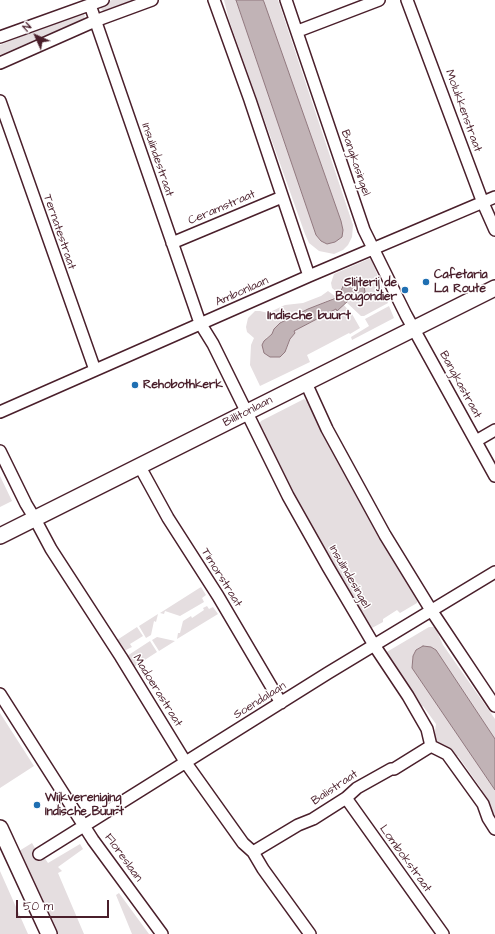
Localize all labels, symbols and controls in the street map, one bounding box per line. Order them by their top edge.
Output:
north arrow [16,16,56,56]
text: N [19,19,35,35]
street label: Molukkenstraat [441,68,485,154]
street label: Insulindestraat [138,121,176,199]
street label: Bangkasingel [337,128,373,198]
street label: Ceramstraat [186,187,258,229]
street label: Ternatestraat [39,192,79,272]
place label: Cafetaria La Route [434,268,488,296]
street label: Ambonlaan [213,274,271,310]
place label: Slijterij de Bougondier [336,276,397,304]
marker: Cafetaria La Route [421,277,431,287]
marker: Slijterij de Bougondier [400,285,410,295]
district label: Indische buurt [267,308,351,324]
street label: Bangkastraat [436,349,484,421]
place label: Rehobothkerk [143,378,223,392]
marker: Rehobothkerk [130,380,140,390]
street label: Billitonlaan [221,393,275,431]
street label: Insulindesingel [325,543,373,611]
street label: Timorstraat [197,546,245,610]
street label: Madoerastraat [129,652,185,730]
street label: Soendalaan [231,679,289,723]
street label: Balistraat [309,767,361,809]
place label: Wijkvereniging Indische Buurt [45,791,124,819]
marker: Wijkvereniging Indische Buurt [32,800,42,810]
street label: Lombokstraat [376,822,434,896]
street label: Floreslaan [101,831,145,885]
scale bar [18,892,111,918]
text: 50 m [23,898,53,915]

